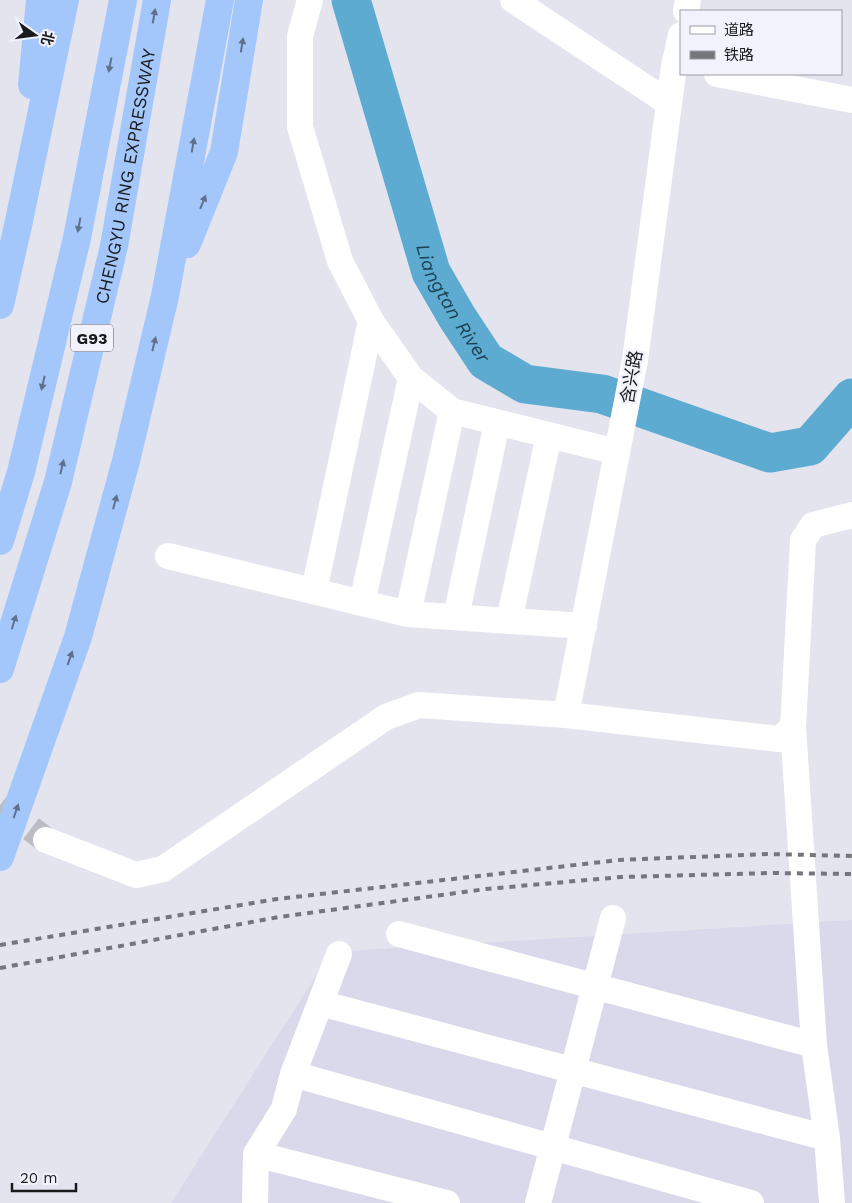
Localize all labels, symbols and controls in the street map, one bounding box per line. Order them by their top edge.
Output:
one-way arrow [151,8,159,24]
north arrow [10,10,60,60]
legend [680,10,842,75]
text: 道路 [724,21,754,39]
text: 北 [38,29,57,47]
one-way arrow [238,37,246,53]
street label: CHENGYU RING EXPRESSWAY [90,46,159,306]
text: 铁路 [724,46,754,64]
one-way arrow [106,57,114,73]
one-way arrow [189,137,197,152]
one-way arrow [200,195,208,209]
one-way arrow [75,217,83,233]
water label: Liangtan River [412,241,496,367]
road number: G93 [71,324,113,352]
one-way arrow [150,336,158,351]
street label: 含兴路 [616,349,646,405]
one-way arrow [39,375,47,390]
one-way arrow [58,459,66,474]
one-way arrow [111,494,119,509]
one-way arrow [11,614,19,629]
one-way arrow [66,650,74,665]
one-way arrow [12,803,20,818]
scale bar [12,1160,76,1192]
text: 20 m [20,1169,58,1187]

